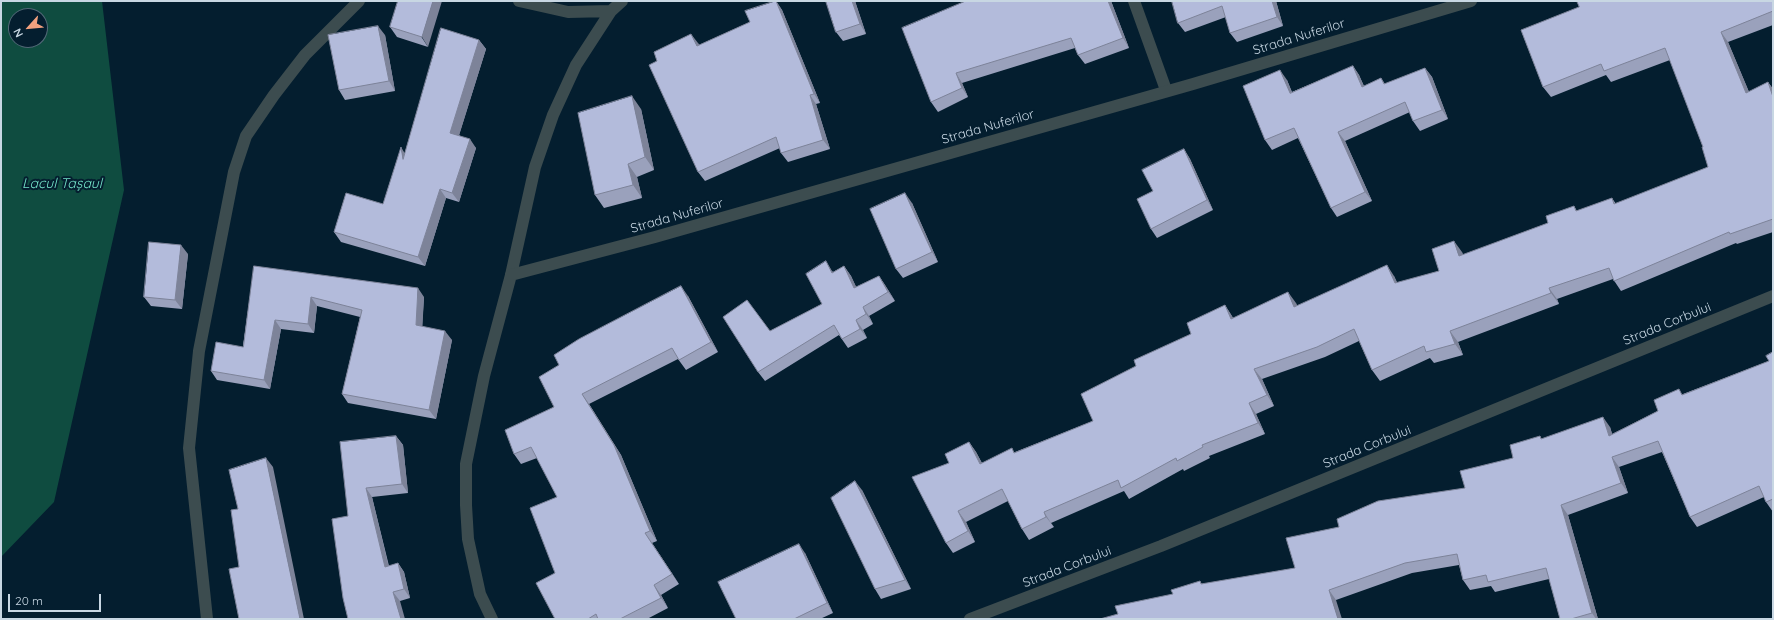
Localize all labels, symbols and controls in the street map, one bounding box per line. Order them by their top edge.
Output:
north arrow [8,8,48,48]
street label: Strada Nuferilor [1251,16,1347,58]
text: N [10,26,26,40]
street label: Strada Nuferilor [940,106,1036,148]
water label: Lacul Tașaul [22,176,102,192]
street label: Strada Nuferilor [629,195,725,237]
street label: Strada Corbului [1621,299,1713,349]
street label: Strada Corbului [1321,422,1413,472]
street label: Strada Corbului [1021,543,1113,591]
scale bar [10,586,103,612]
text: 20 m [15,593,43,608]

